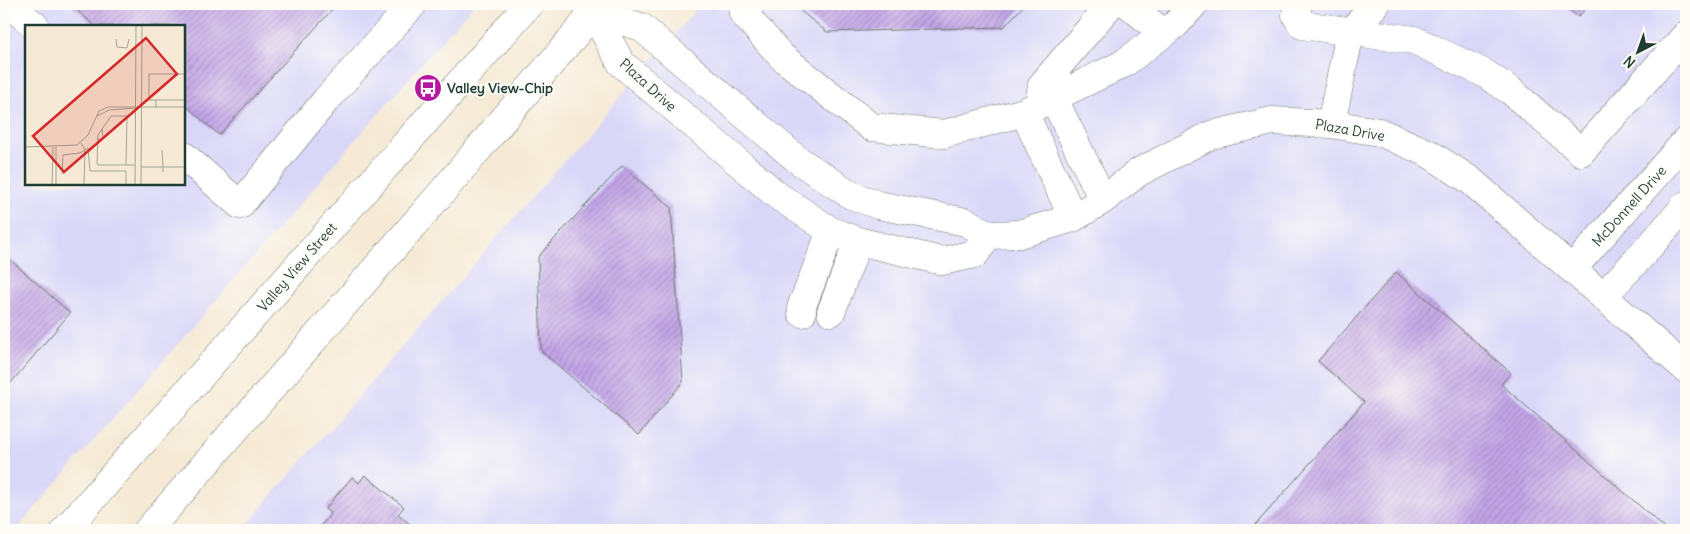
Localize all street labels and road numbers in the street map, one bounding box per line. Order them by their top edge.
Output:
street label: Plaza Drive [616,55,680,115]
street label: Plaza Drive [1314,115,1386,145]
street label: McDonnell Drive [1588,162,1670,250]
street label: Valley View Street [253,218,341,315]

